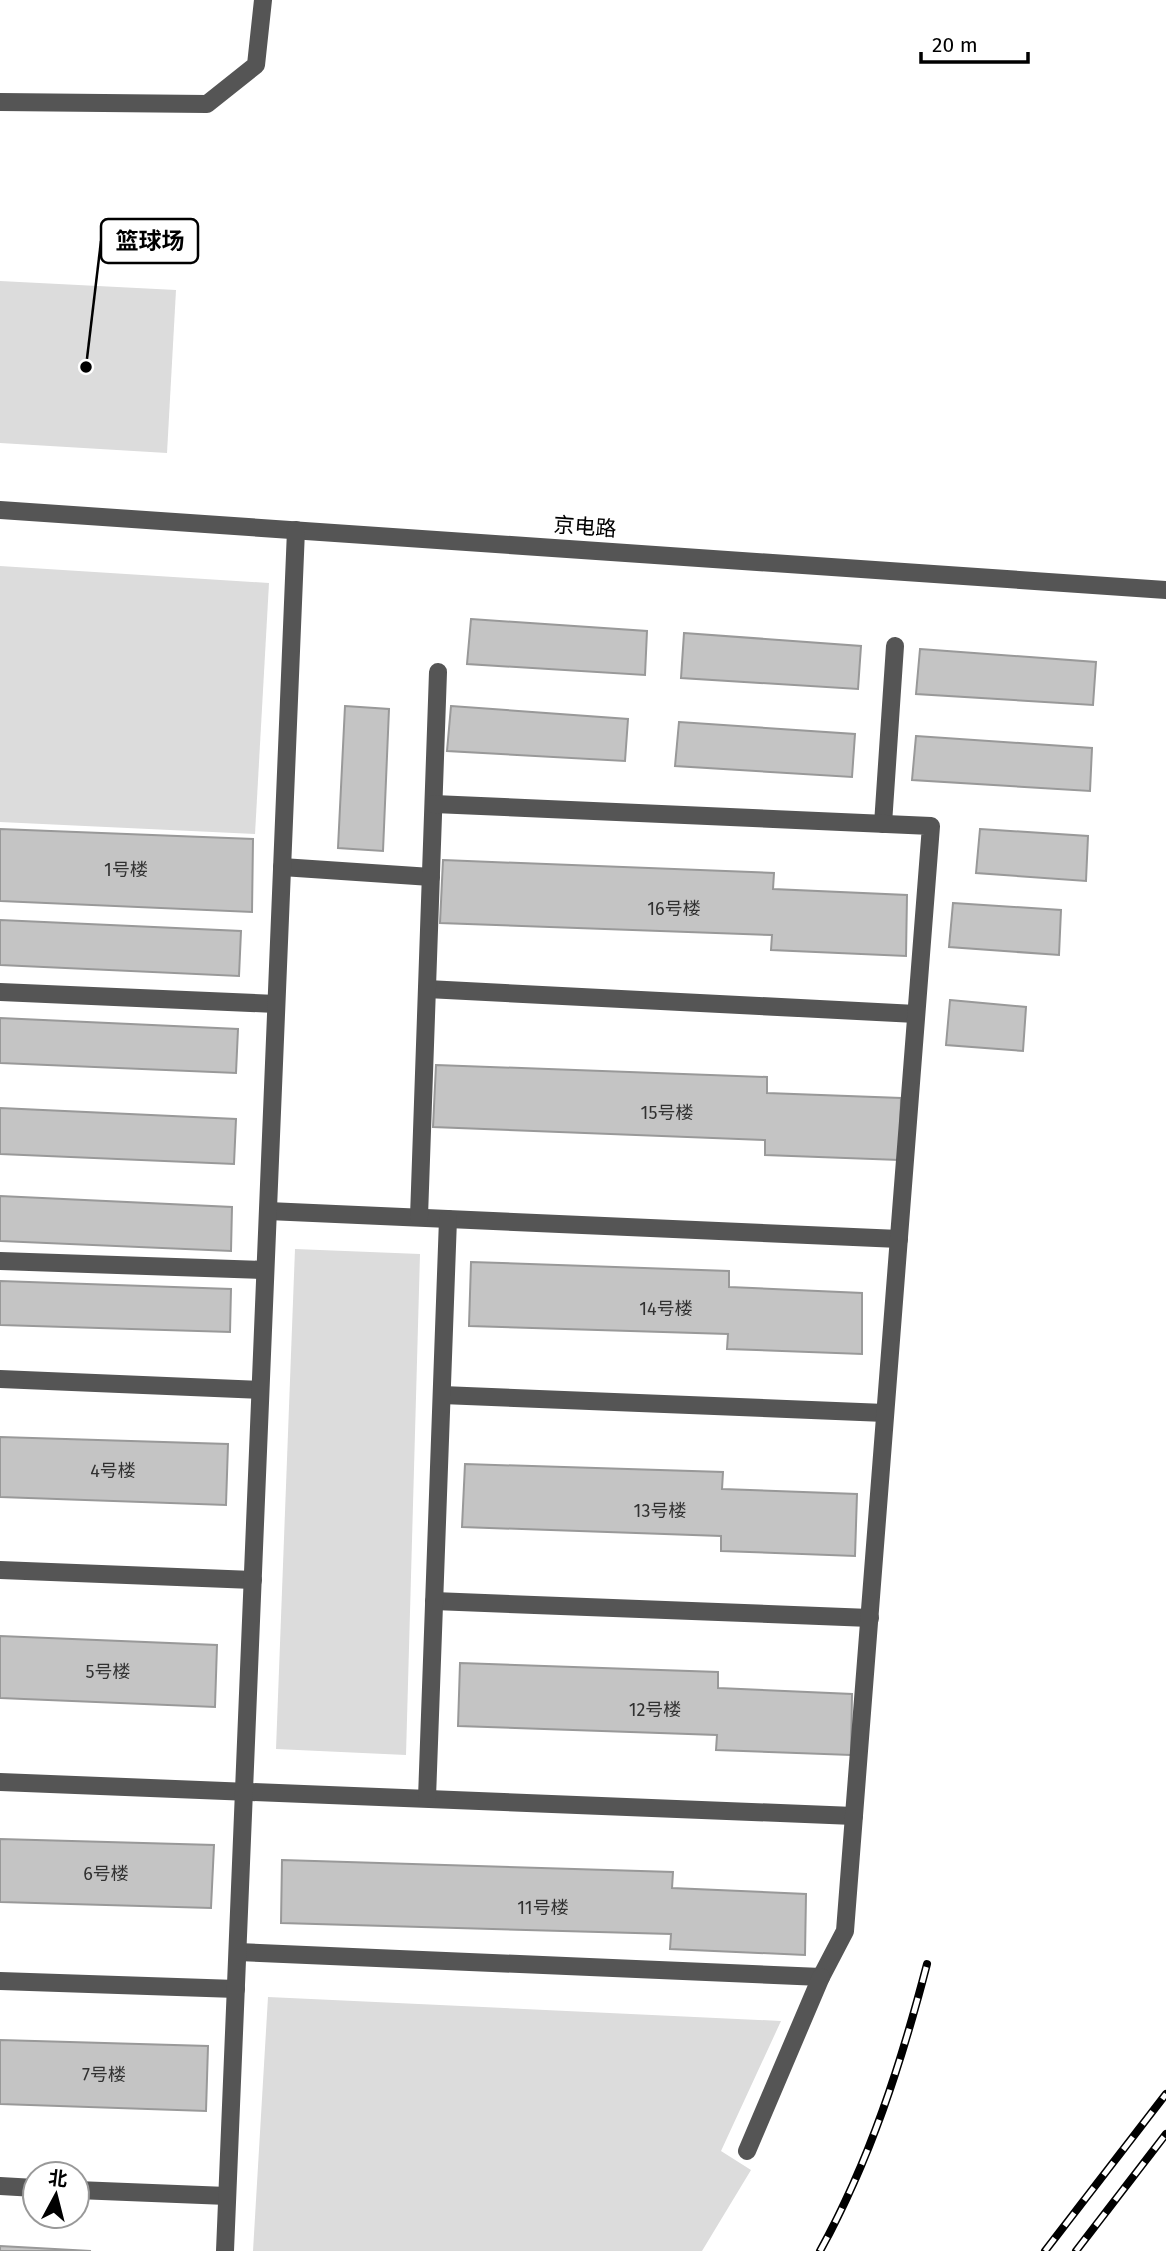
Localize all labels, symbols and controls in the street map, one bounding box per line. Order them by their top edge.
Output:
scale bar [921,21,1028,65]
text: 20 m [932,32,978,58]
callout: 篮球场 [101,219,198,263]
text: 篮球场 [116,227,185,255]
street label: 京电路 [553,512,617,542]
house number: 1号楼 [104,859,148,881]
house number: 16号楼 [647,898,701,920]
house number: 15号楼 [641,1102,693,1124]
house number: 14号楼 [639,1298,693,1320]
house number: 4号楼 [90,1460,136,1482]
house number: 13号楼 [634,1500,686,1522]
house number: 5号楼 [85,1661,131,1683]
house number: 12号楼 [629,1699,681,1721]
house number: 6号楼 [83,1863,129,1885]
house number: 11号楼 [517,1897,569,1919]
house number: 7号楼 [82,2064,126,2086]
north arrow [21,2160,91,2230]
text: 北 [47,2166,69,2191]

